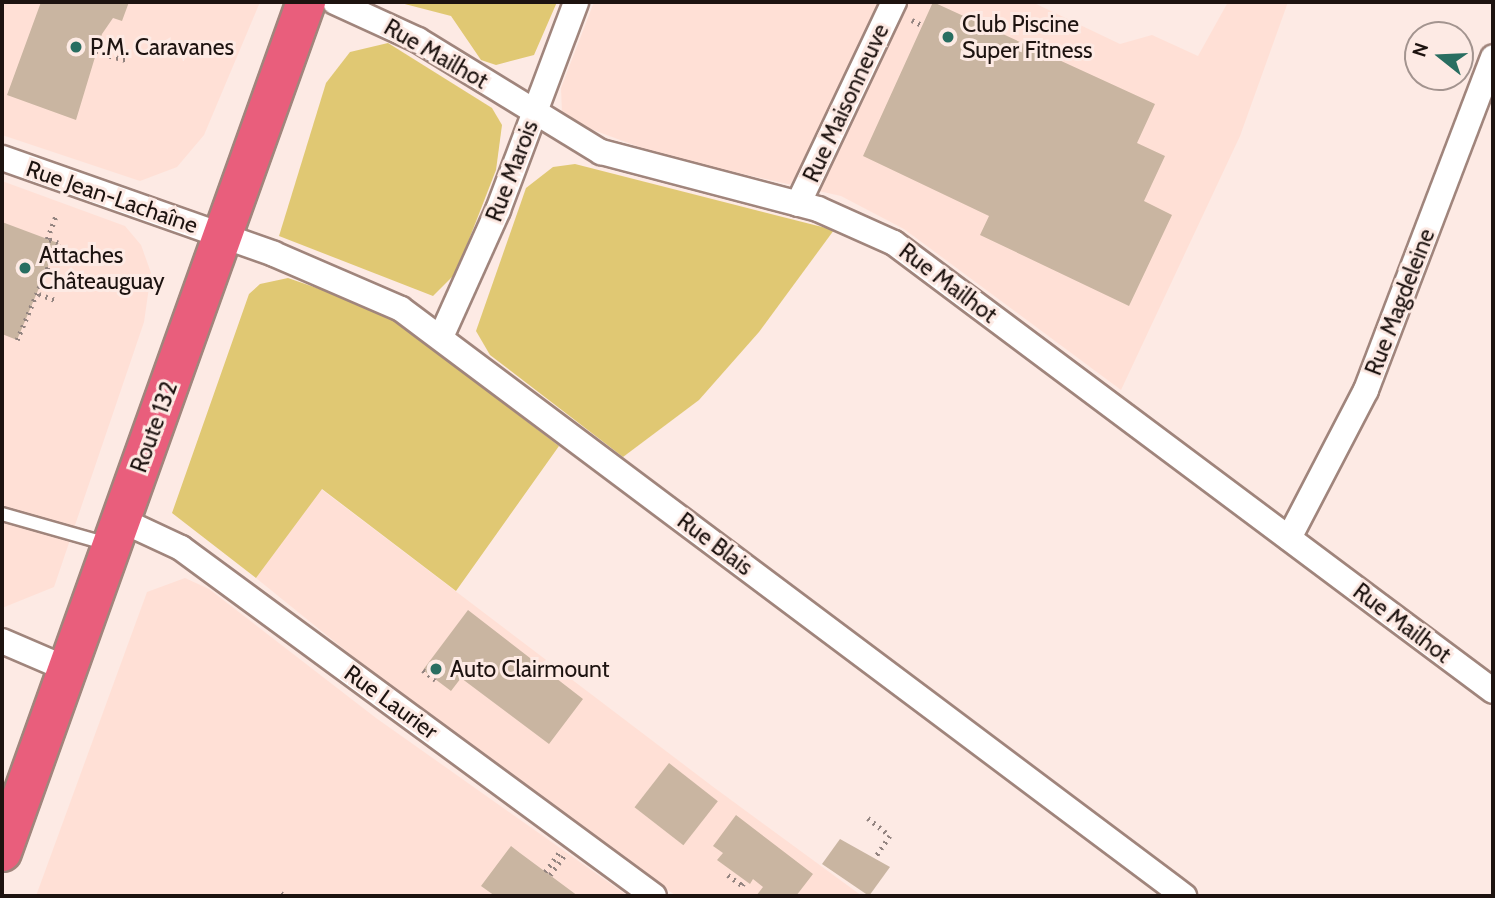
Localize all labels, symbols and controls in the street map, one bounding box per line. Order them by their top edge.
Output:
place label: Club Piscine Super Fitness [962,10,1093,64]
street label: Rue Mailhot [379,13,493,95]
street label: Rue Maisonneuve [797,19,895,187]
north arrow [1404,21,1474,91]
marker: Club Piscine Super Fitness [940,29,956,45]
place label: P.M. Caravanes [90,33,234,61]
marker: P.M. Caravanes [68,39,84,55]
text: N [1407,40,1433,60]
street label: Rue Marois [480,116,544,226]
street label: Rue Jean-Lachaîne [23,155,201,239]
street label: Rue Magdeleine [1359,225,1441,379]
street label: Rue Mailhot [894,237,1002,329]
place label: Attaches Châteauguay [39,241,165,295]
marker: Attaches Châteauguay [17,260,33,276]
street label: Route 132 [125,378,183,476]
street label: Rue Blais [672,507,758,581]
street label: Rue Mailhot [1348,577,1456,669]
place label: Auto Clairmount [450,655,610,683]
street label: Rue Laurier [339,659,443,745]
marker: Auto Clairmount [428,661,444,677]

